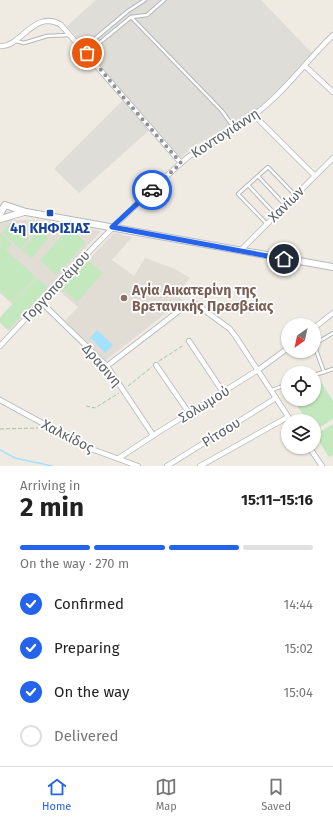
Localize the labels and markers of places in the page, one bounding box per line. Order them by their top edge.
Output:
pin [70,36,104,70]
marker: 4η ΚΗΦΙΣΙΑΣ [45,208,55,218]
place label: 4η ΚΗΦΙΣΙΑΣ [10,220,90,237]
pin [267,242,301,276]
place label: Αγία Αικατερίνη της Βρετανικής Πρεσβείας [131,282,274,315]
marker: Αγία Αικατερίνη της Βρετανικής Πρεσβείας [119,293,129,303]

